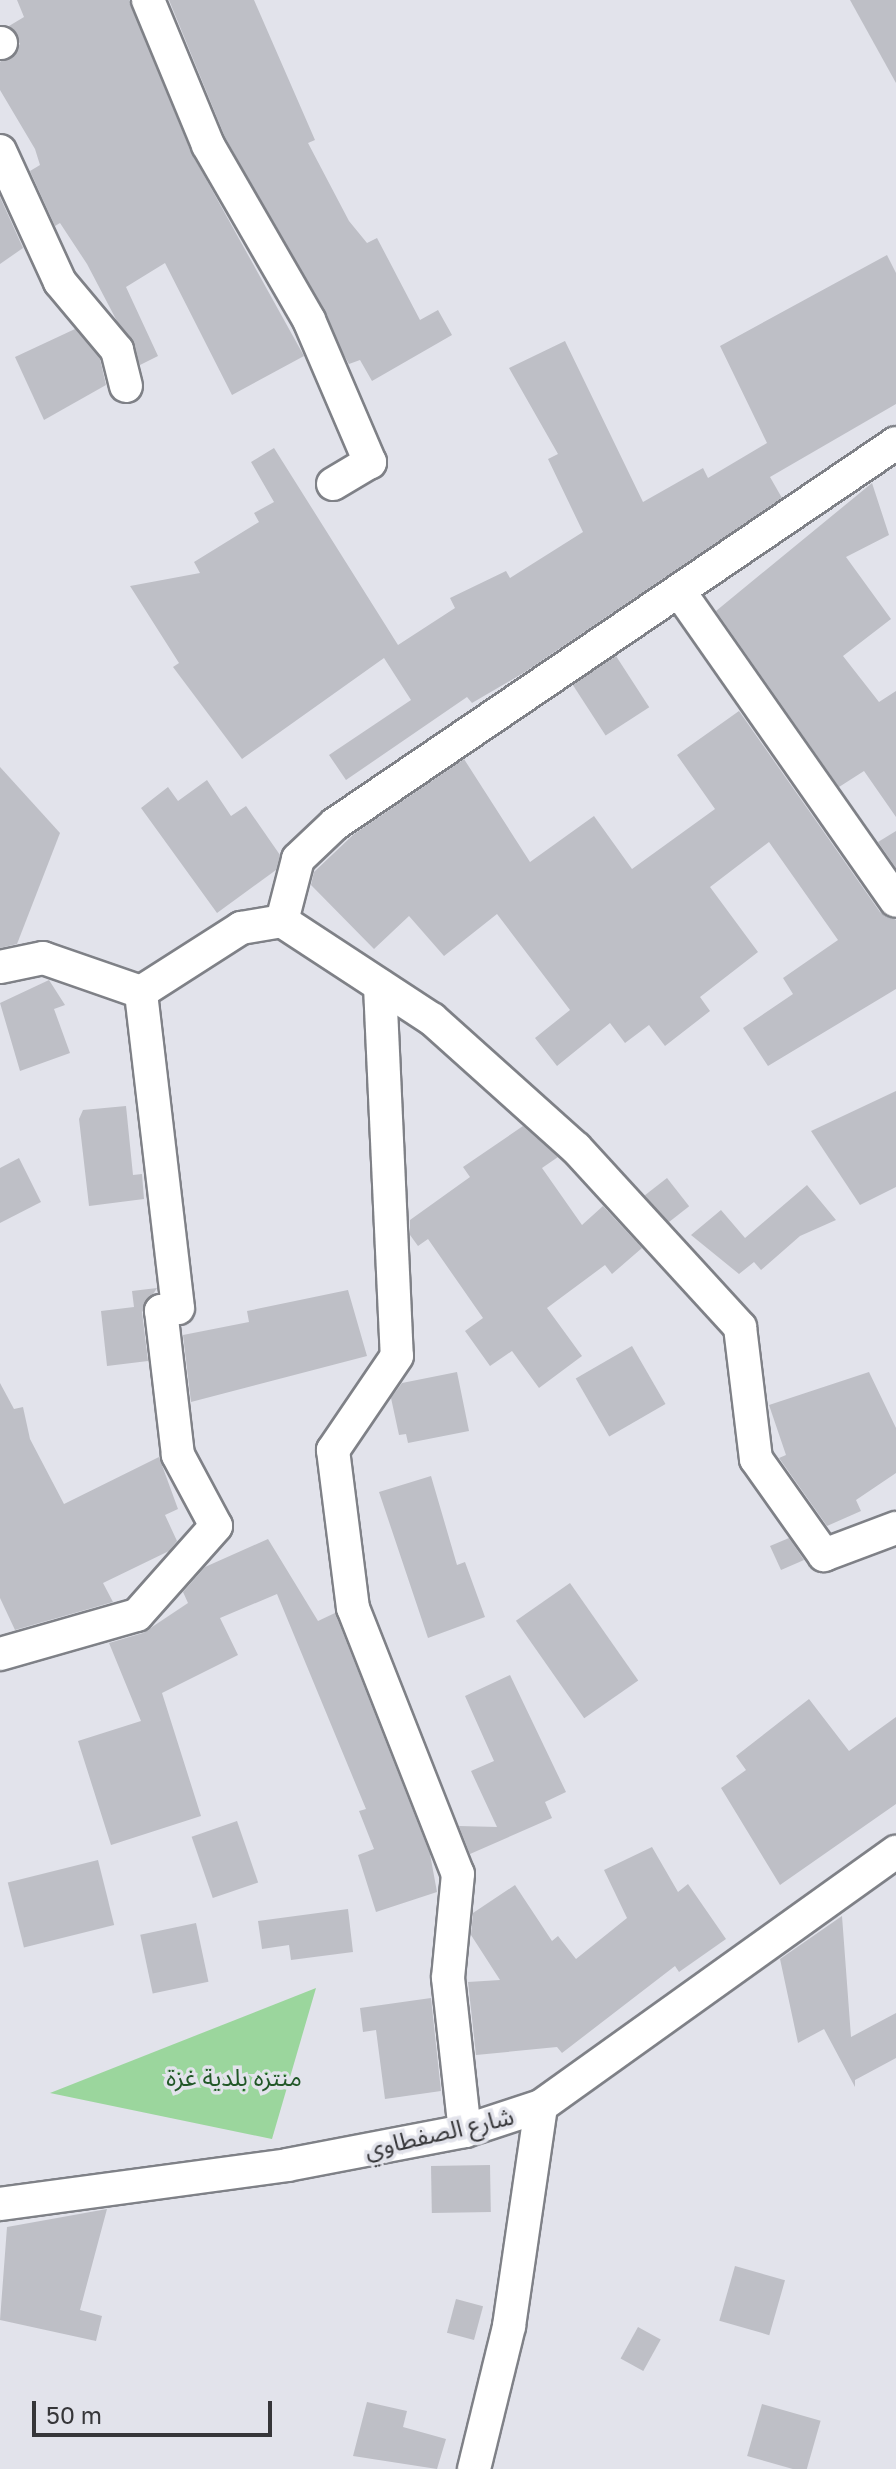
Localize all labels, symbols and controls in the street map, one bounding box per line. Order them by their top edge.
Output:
park label: منتزه بلدية غزة [166,2063,302,2091]
street label: شارع الصفطاوي [362,2101,516,2163]
scale bar [36,2385,276,2435]
text: 50 m [46,2400,102,2429]

